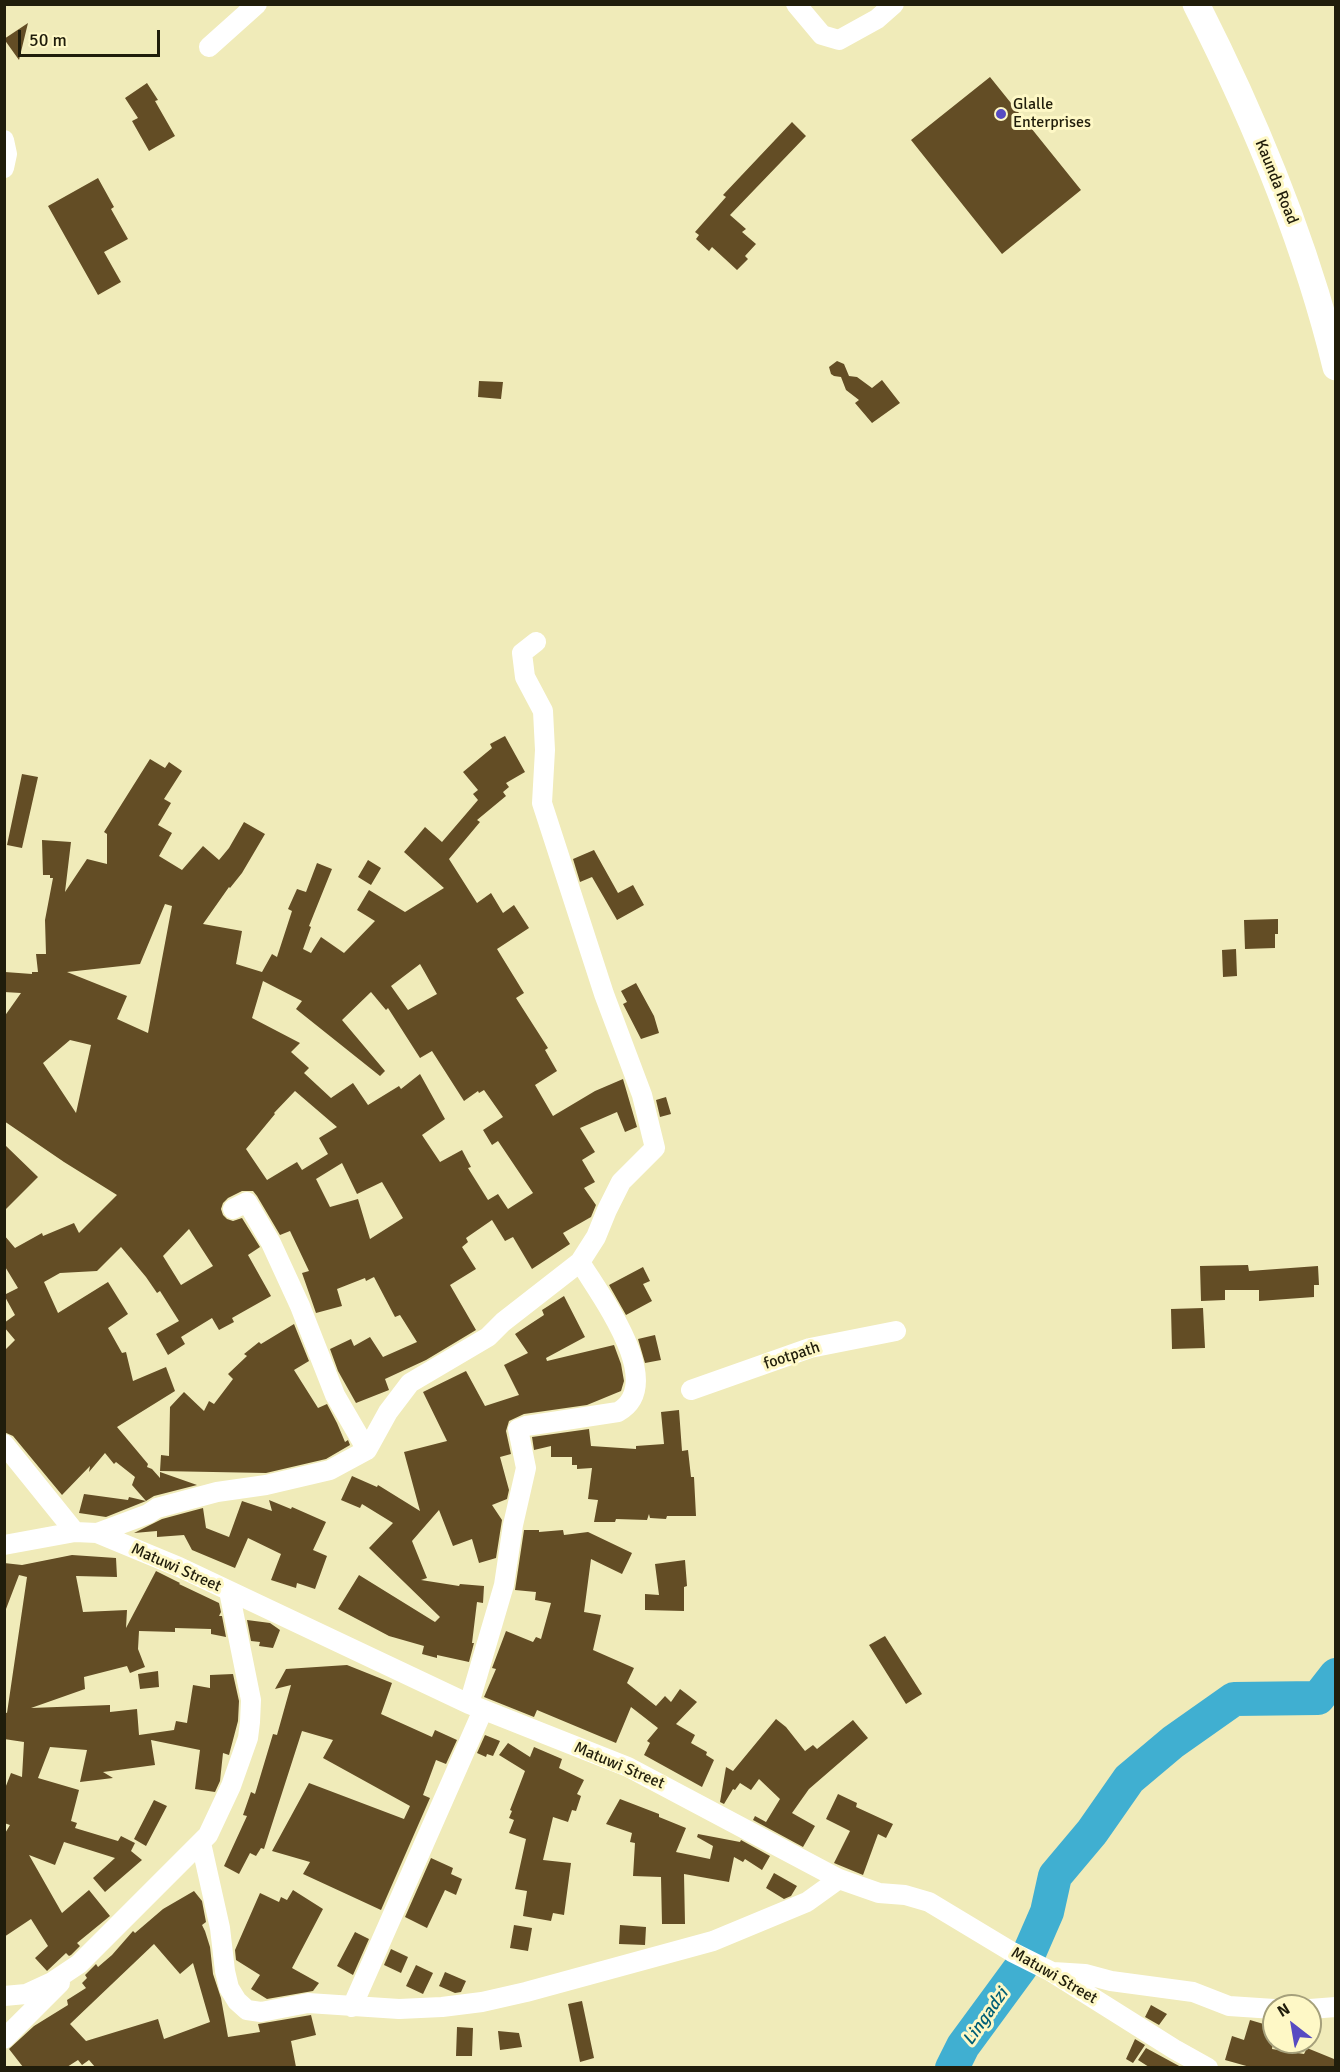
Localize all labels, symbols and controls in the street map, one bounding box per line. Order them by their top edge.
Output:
scale bar [21,18,164,56]
text: 50 m [29,29,67,51]
place label: Glalle Enterprises [1013,95,1091,133]
marker: Glalle Enterprises [994,107,1008,121]
street label: Kaunda Road [1250,137,1302,227]
street label: footpath [761,1338,823,1374]
street label: Matuwi Street [128,1540,224,1596]
street label: Matuwi Street [571,1738,667,1794]
street label: Matuwi Street [1007,1944,1101,2008]
water label: Lingadzi [959,1984,1013,2050]
north arrow [1262,1994,1322,2054]
text: N [1274,1999,1294,2022]

